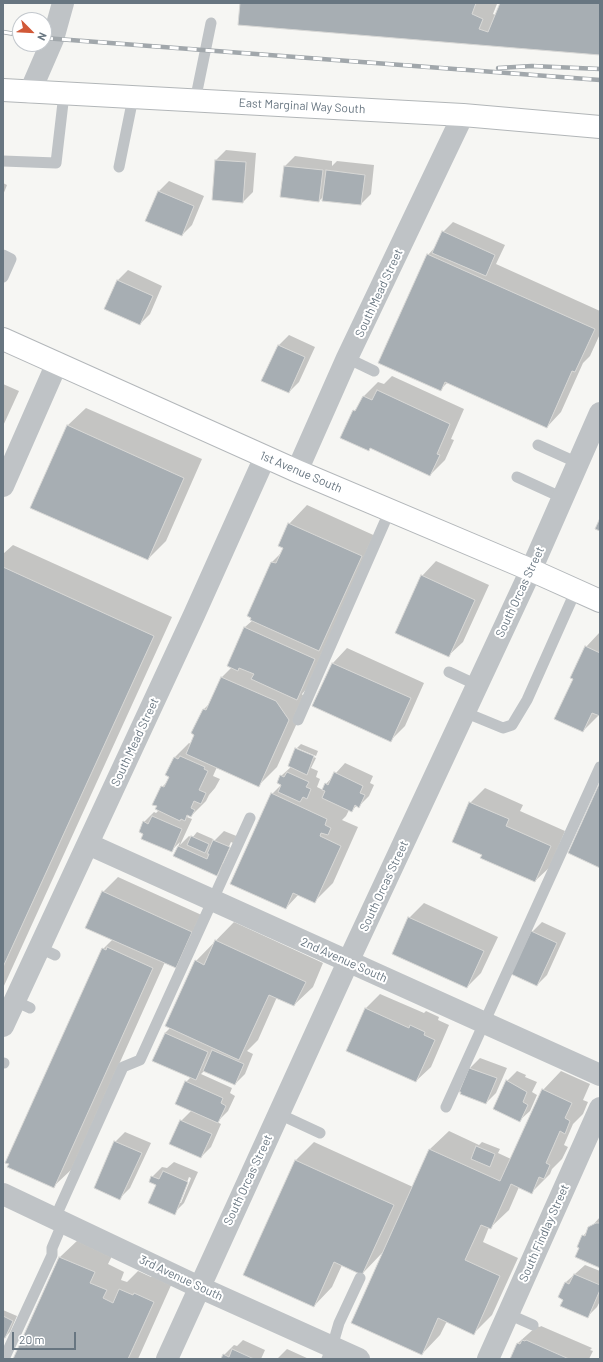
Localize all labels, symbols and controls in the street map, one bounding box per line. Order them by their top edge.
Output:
north arrow [12,12,52,52]
text: N [35,31,50,43]
street label: East Marginal Way South [238,95,366,117]
street label: South Mead Street [352,246,406,340]
street label: 1st Avenue South [258,448,344,496]
street label: South Orcas Street [493,544,547,640]
street label: South Mead Street [108,695,162,789]
street label: South Orcas Street [357,838,411,934]
street label: 2nd Avenue South [299,934,389,986]
street label: South Orcas Street [221,1132,275,1228]
street label: South Findlay Street [516,1182,572,1284]
street label: 3rd Avenue South [137,1252,225,1304]
scale bar [14,1324,78,1350]
text: 20 m [19,1332,45,1346]

